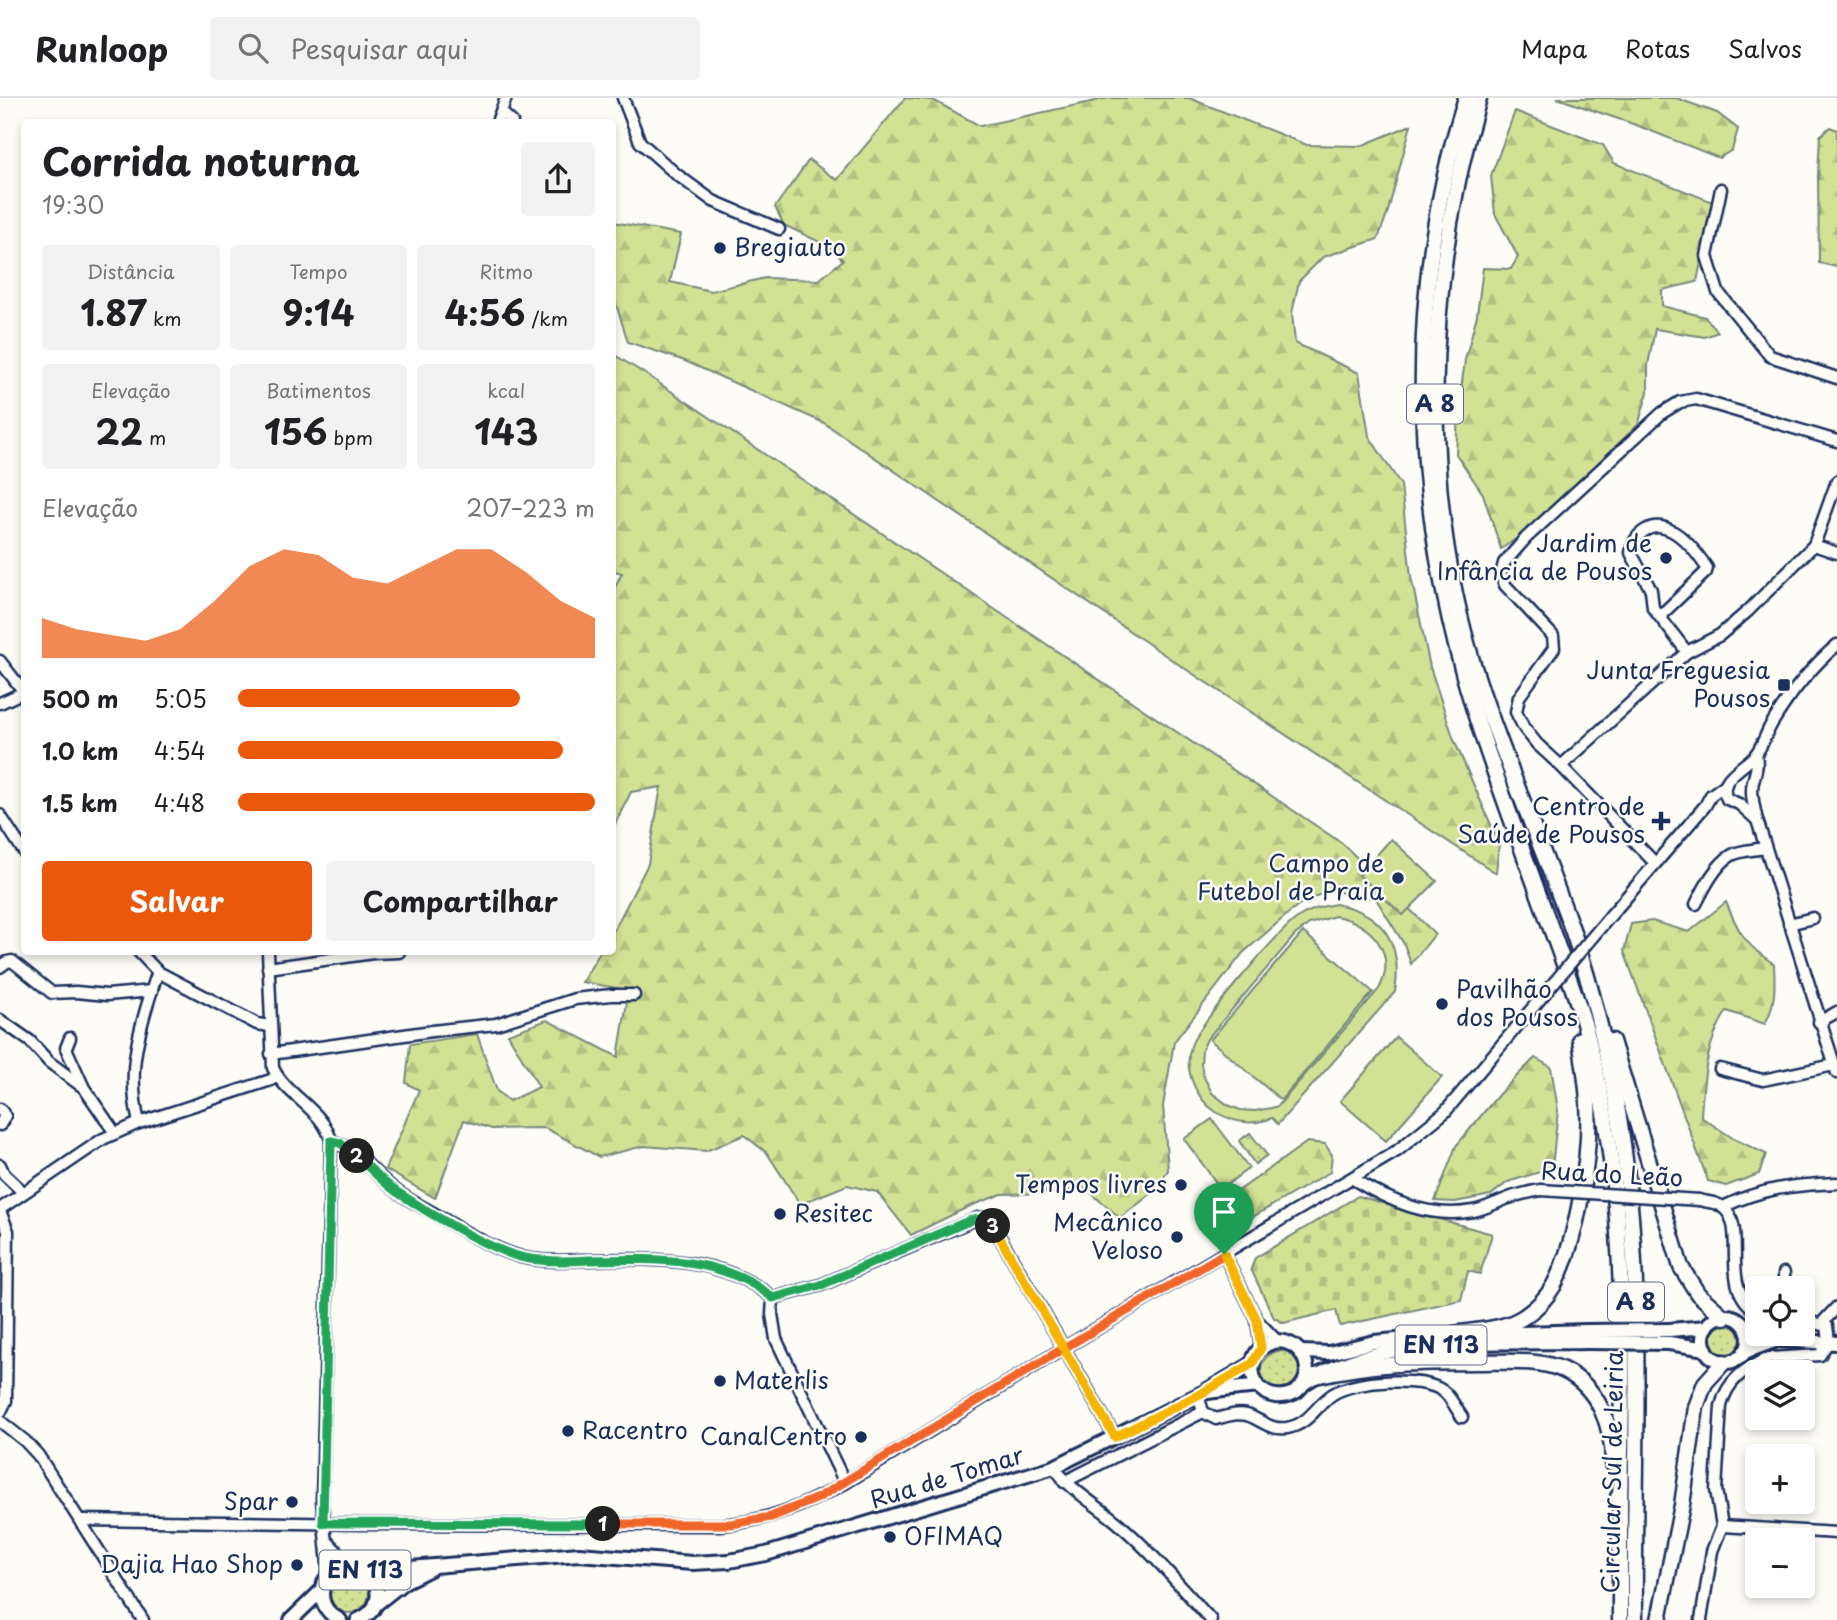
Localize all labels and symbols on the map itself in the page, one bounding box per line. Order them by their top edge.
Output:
place label: Bregiauto [734,228,846,264]
marker: Bregiauto [712,240,728,256]
road number: A 8 [1407,384,1463,424]
place label: Jardim de Infância de Pousos [1437,524,1652,588]
marker: Jardim de Infância de Pousos [1658,550,1674,566]
place label: Junta Freguesia Pousos [1587,651,1770,715]
marker: Junta Freguesia Pousos [1776,677,1792,693]
place label: Centro de Saúde de Pousos [1457,787,1645,851]
marker: Centro de Saúde de Pousos [1651,811,1671,831]
place label: Campo de Futebol de Praia [1197,844,1384,908]
marker: Campo de Futebol de Praia [1390,870,1406,886]
place label: Pavilhão dos Pousos [1456,970,1578,1034]
marker: Pavilhão dos Pousos [1434,996,1450,1012]
pin: 2 [340,1138,374,1174]
street label: Rua do Leão [1540,1151,1684,1195]
place label: Tempos livres [1015,1165,1167,1201]
marker: Tempos livres [1173,1177,1189,1193]
pin [1194,1182,1254,1254]
place label: Resitec [794,1194,873,1230]
place label: Mecânico Veloso [1053,1203,1163,1267]
marker: Resitec [772,1206,788,1222]
pin: 3 [976,1208,1010,1244]
marker: Mecânico Veloso [1169,1229,1185,1245]
road number: A 8 [1608,1282,1664,1322]
road number: EN 113 [1396,1326,1486,1364]
street label: Circular Sul de Leiria [1591,1350,1631,1594]
place label: Materlis [734,1361,829,1397]
marker: Materlis [712,1373,728,1389]
place label: Racentro [582,1411,688,1447]
place label: CanalCentro [700,1417,847,1453]
marker: Racentro [560,1423,576,1439]
marker: CanalCentro [853,1429,869,1445]
street label: Rua de Tomar [865,1436,1028,1517]
place label: Spar [224,1482,278,1518]
marker: Spar [284,1494,300,1510]
pin: 1 [586,1506,620,1542]
place label: OFIMAQ [904,1517,1003,1553]
marker: OFIMAQ [882,1529,898,1545]
place label: Dajia Hao Shop [100,1545,283,1581]
road number: EN 113 [320,1550,410,1590]
marker: Dajia Hao Shop [289,1557,305,1573]

